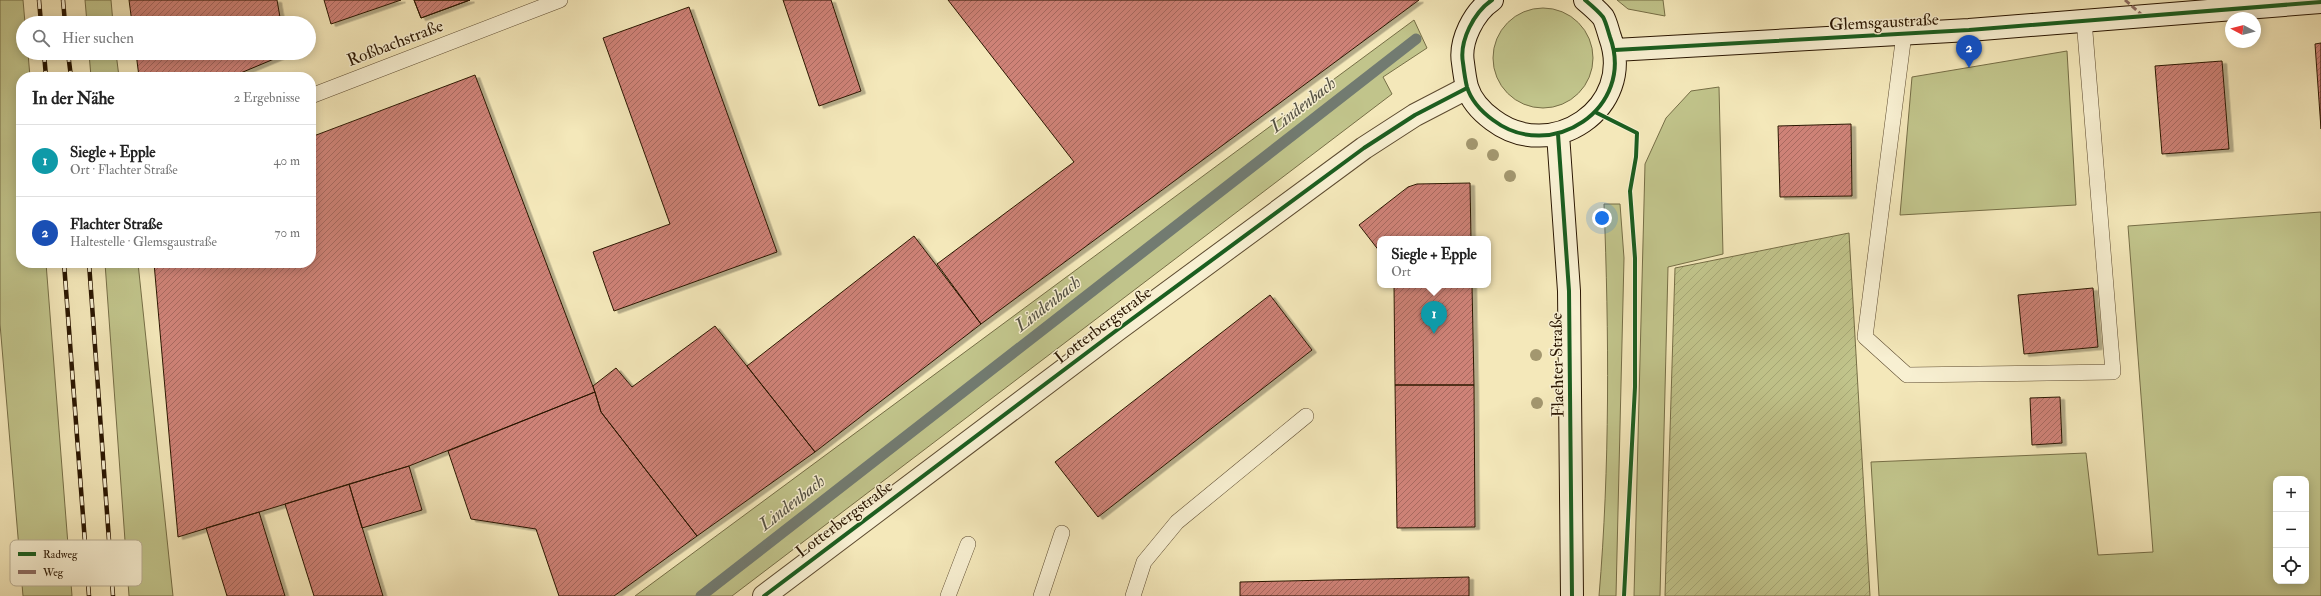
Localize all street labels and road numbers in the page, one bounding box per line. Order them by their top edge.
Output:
street label: Glemsgaustraße [1829,9,1939,35]
street label: Roßbachstraße [344,15,446,71]
street label: Lotterbergstraße [1050,282,1156,368]
street label: Flachter Straße [1546,312,1568,418]
street label: Lotterbergstraße [791,476,897,562]

